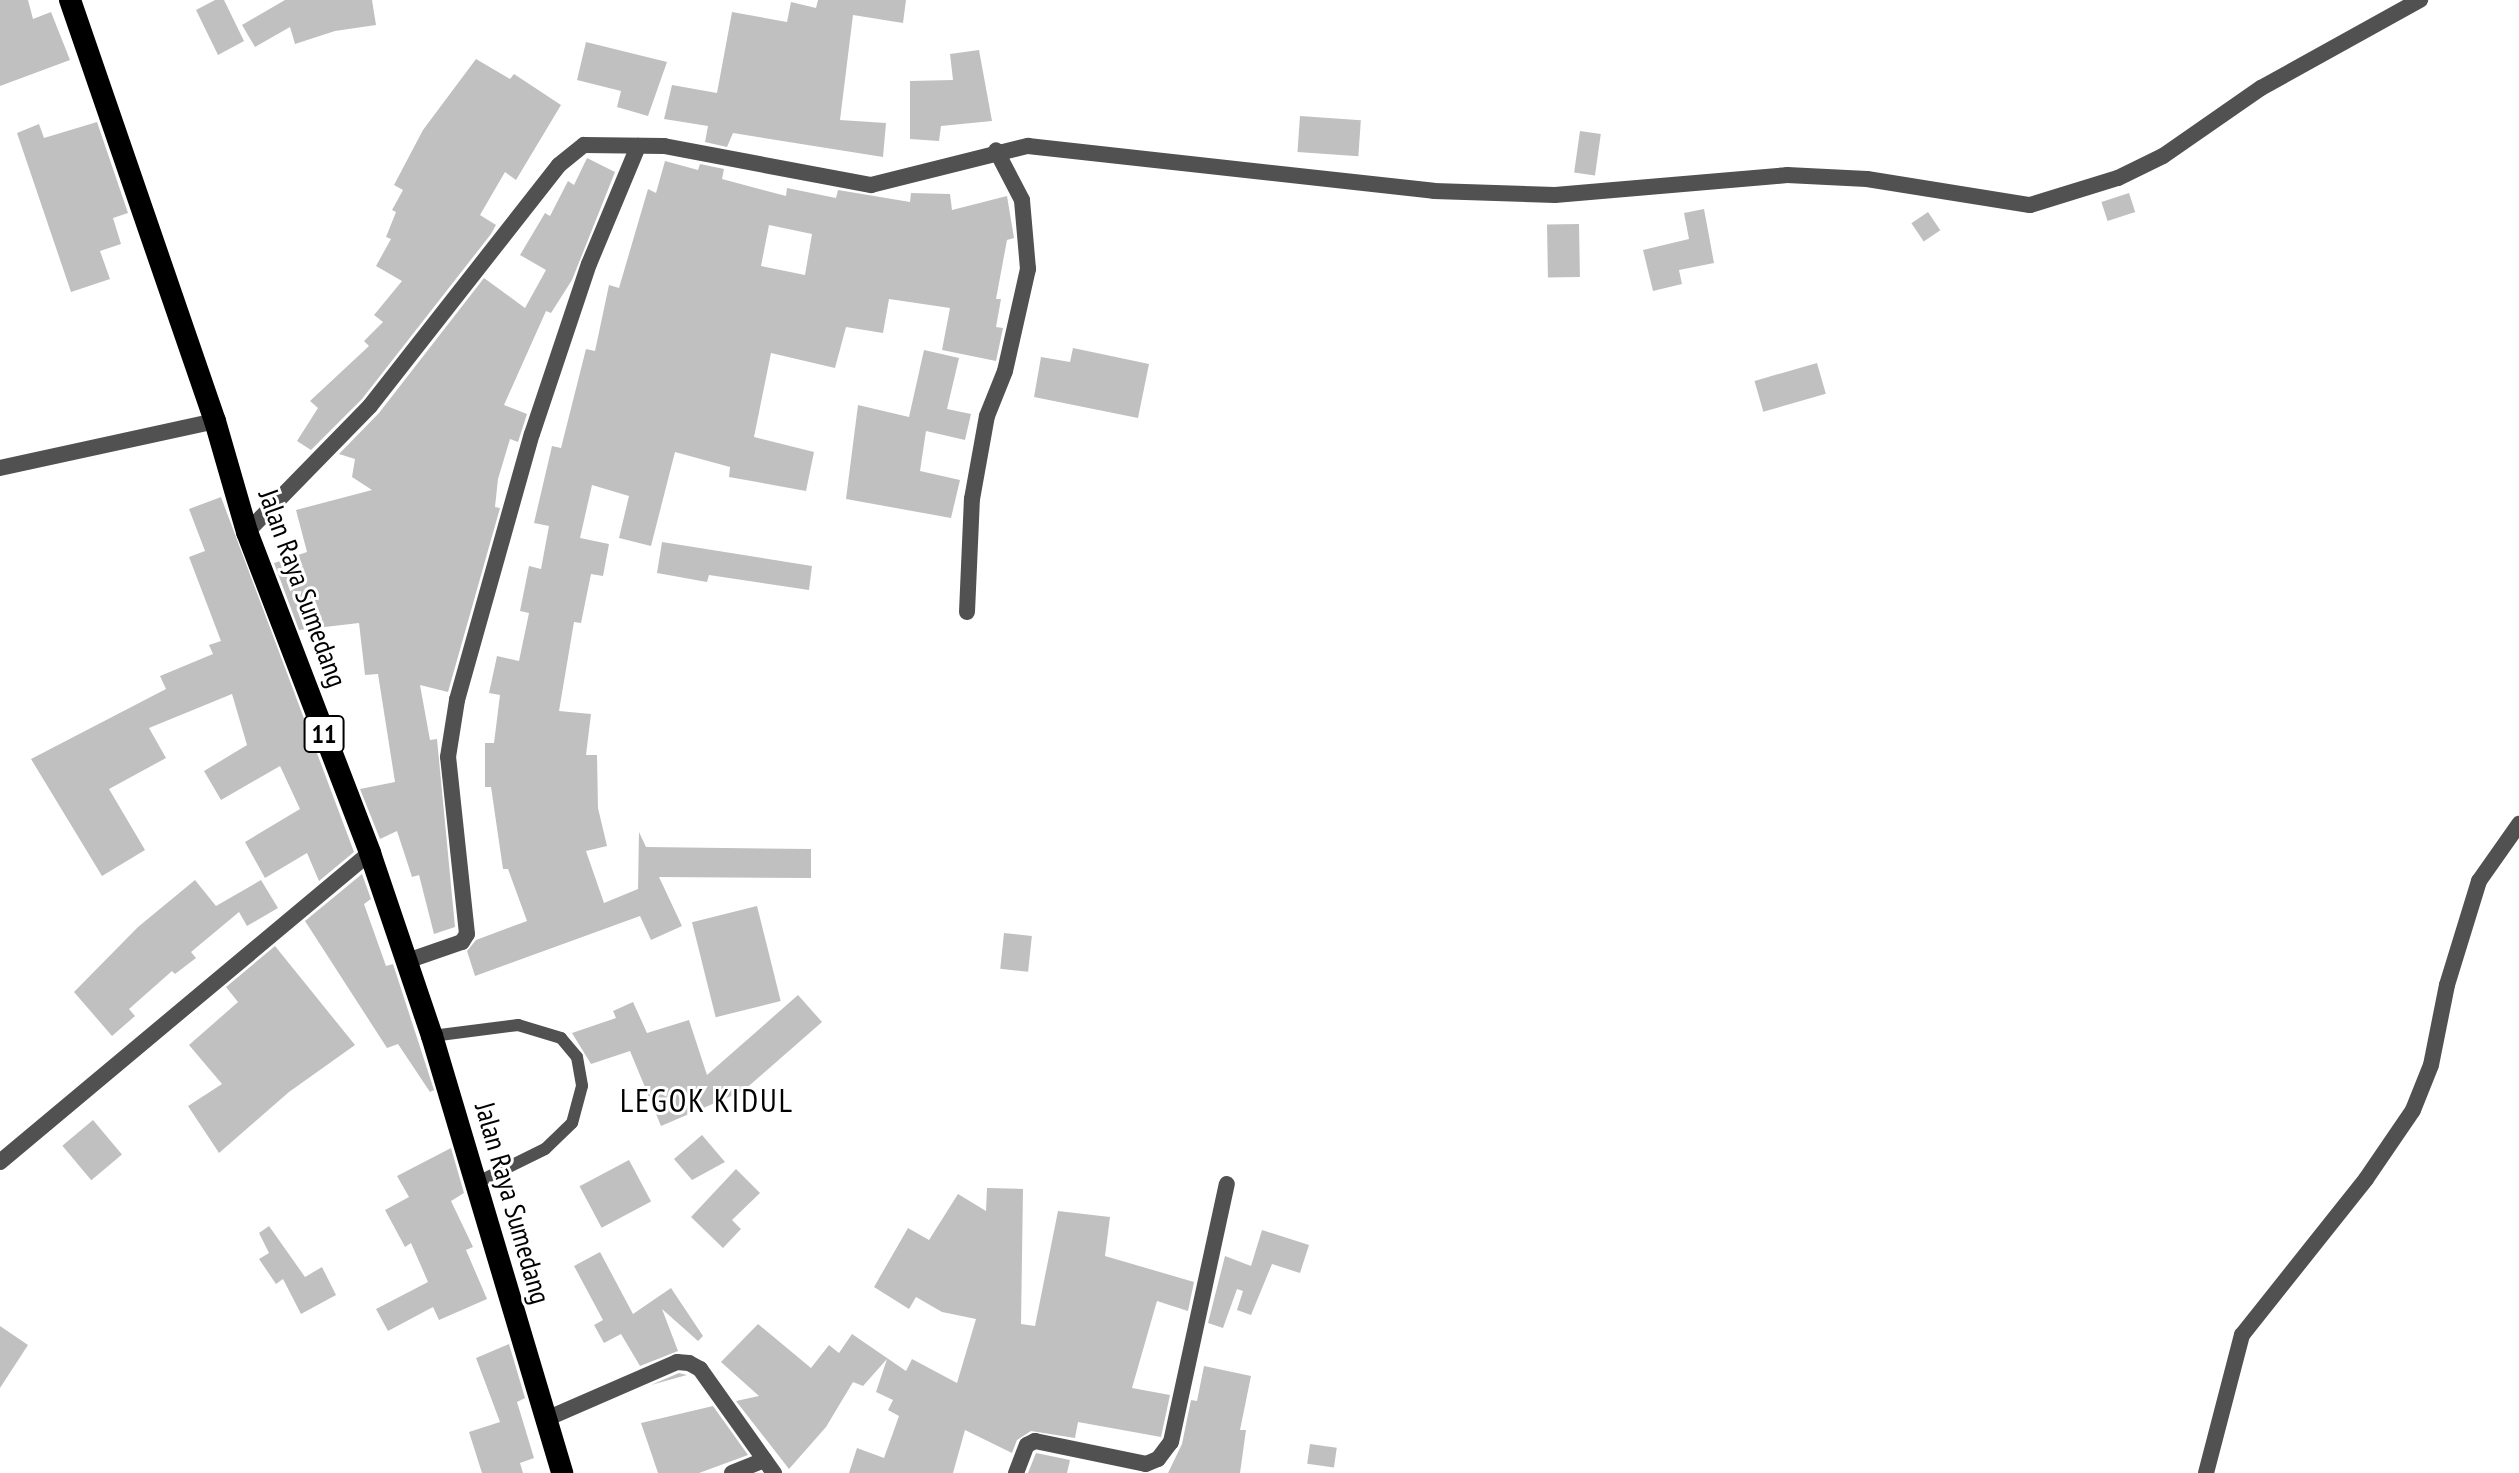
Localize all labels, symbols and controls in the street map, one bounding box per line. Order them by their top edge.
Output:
street label: Jalan Raya Sumedang [252,485,354,691]
road number: 11 [302,712,346,756]
district label: LEGOK KIDUL [620,1081,794,1119]
street label: Jalan Raya Sumedang [468,1098,558,1308]

